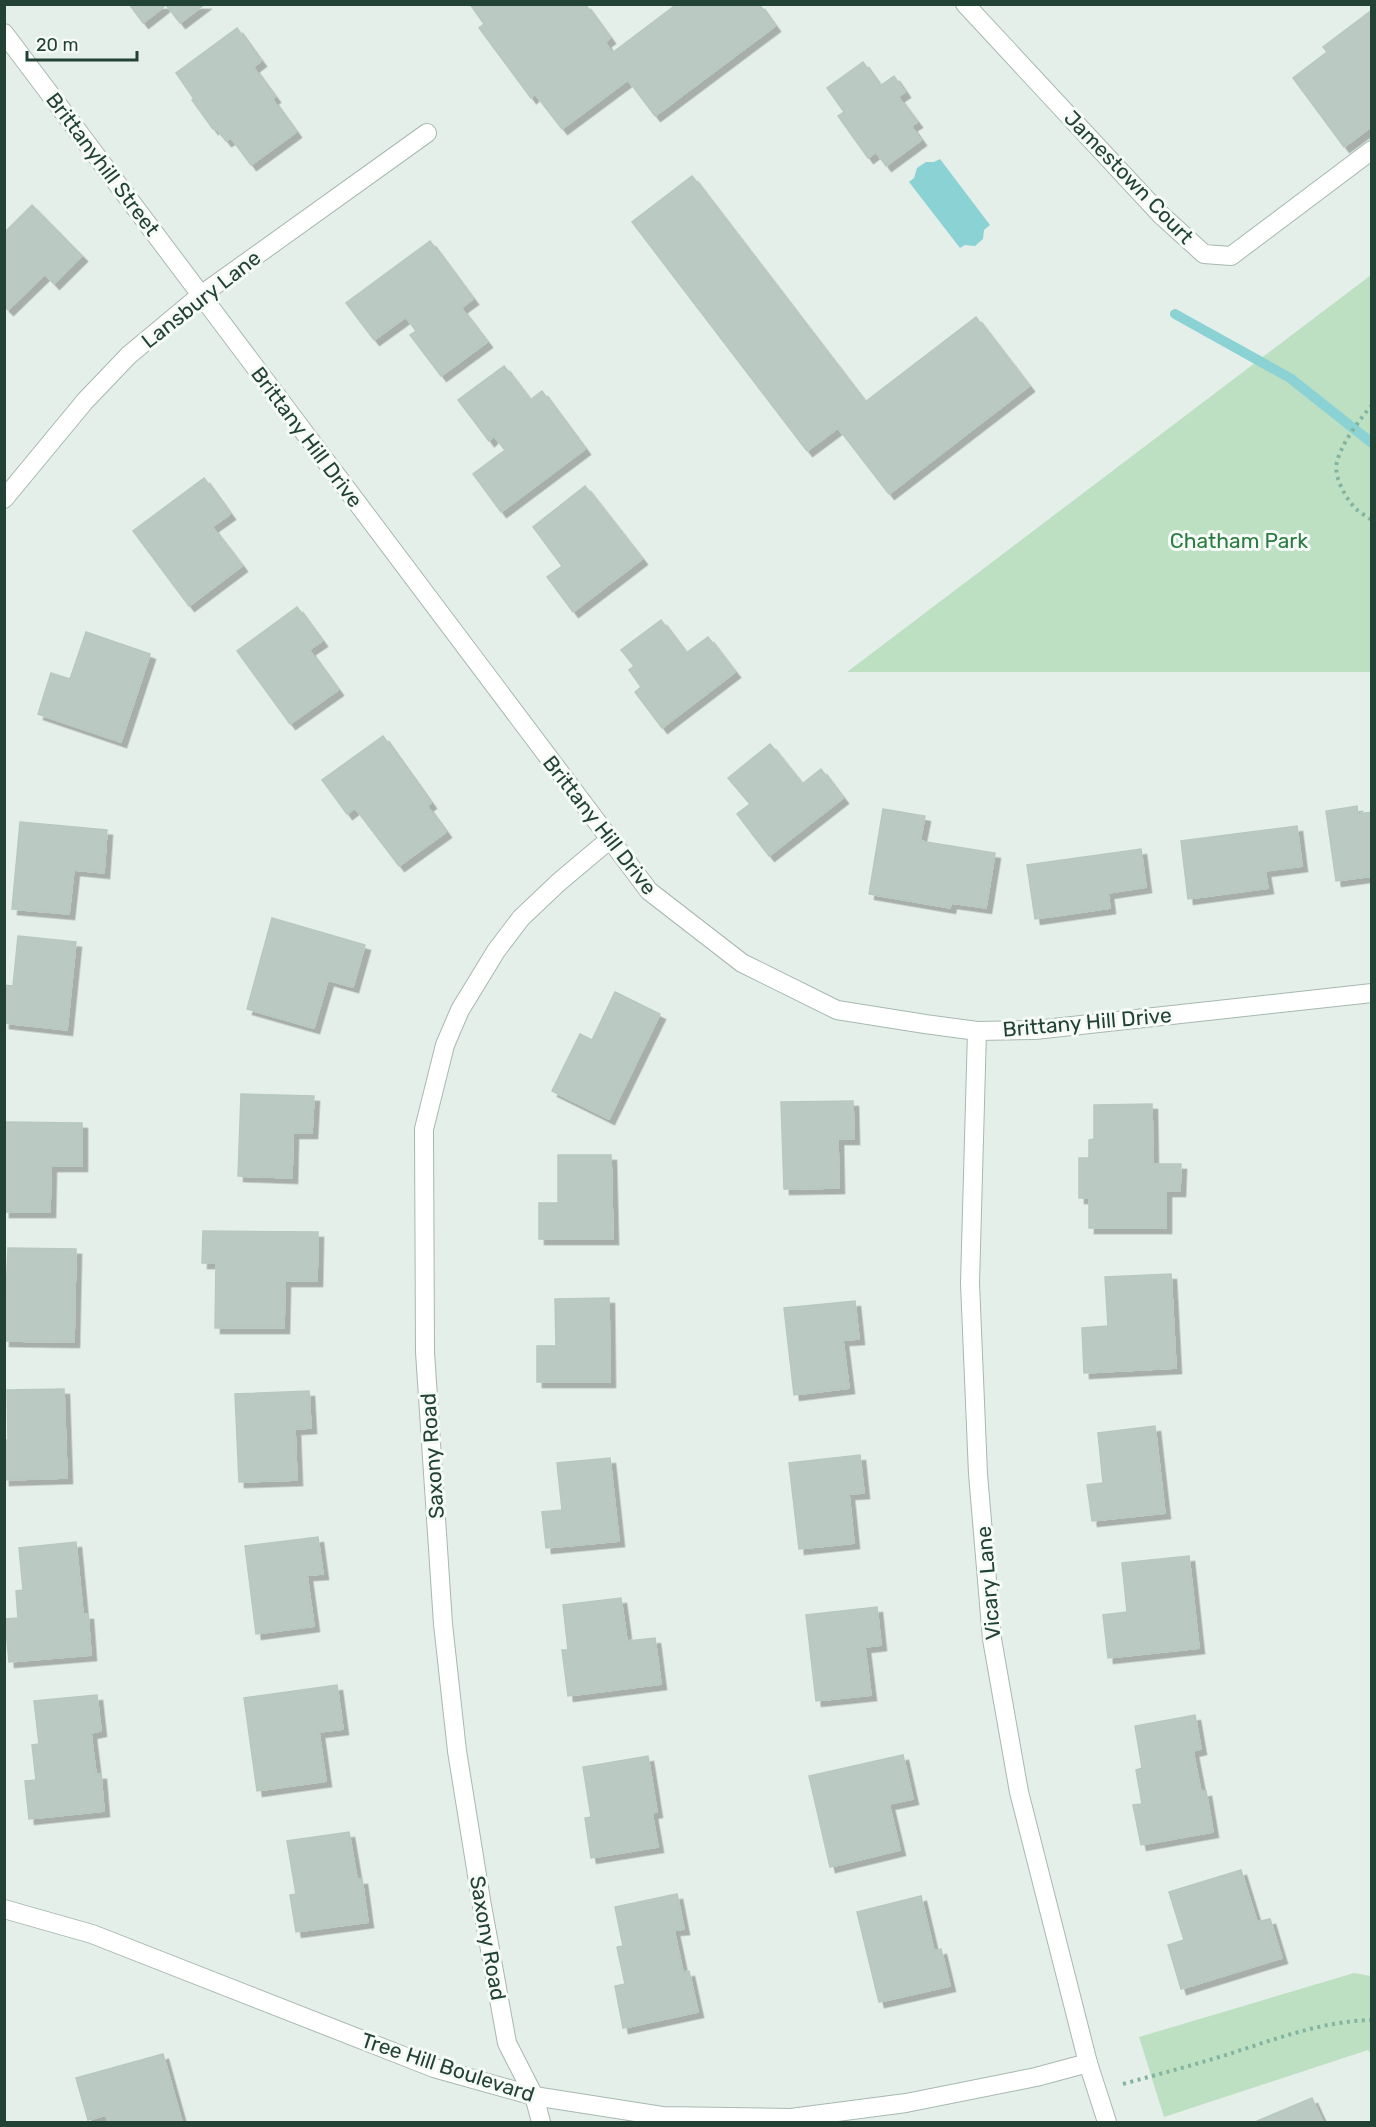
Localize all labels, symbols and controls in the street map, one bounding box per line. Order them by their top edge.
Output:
scale bar [27,24,136,62]
text: 20 m [36,34,78,56]
street label: Brittanyhill Street [41,87,165,241]
street label: Jamestown Court [1059,105,1199,249]
street label: Lansbury Lane [137,245,265,353]
street label: Brittany Hill Drive [246,362,368,512]
park label: Chatham Park [1170,528,1308,553]
street label: Brittany Hill Drive [538,750,662,900]
street label: Brittany Hill Drive [1001,1002,1173,1042]
street label: Saxony Road [415,1392,449,1520]
street label: Vicary Lane [971,1525,1005,1641]
street label: Saxony Road [465,1874,511,2002]
street label: Tree Hill Boulevard [358,2027,538,2107]

